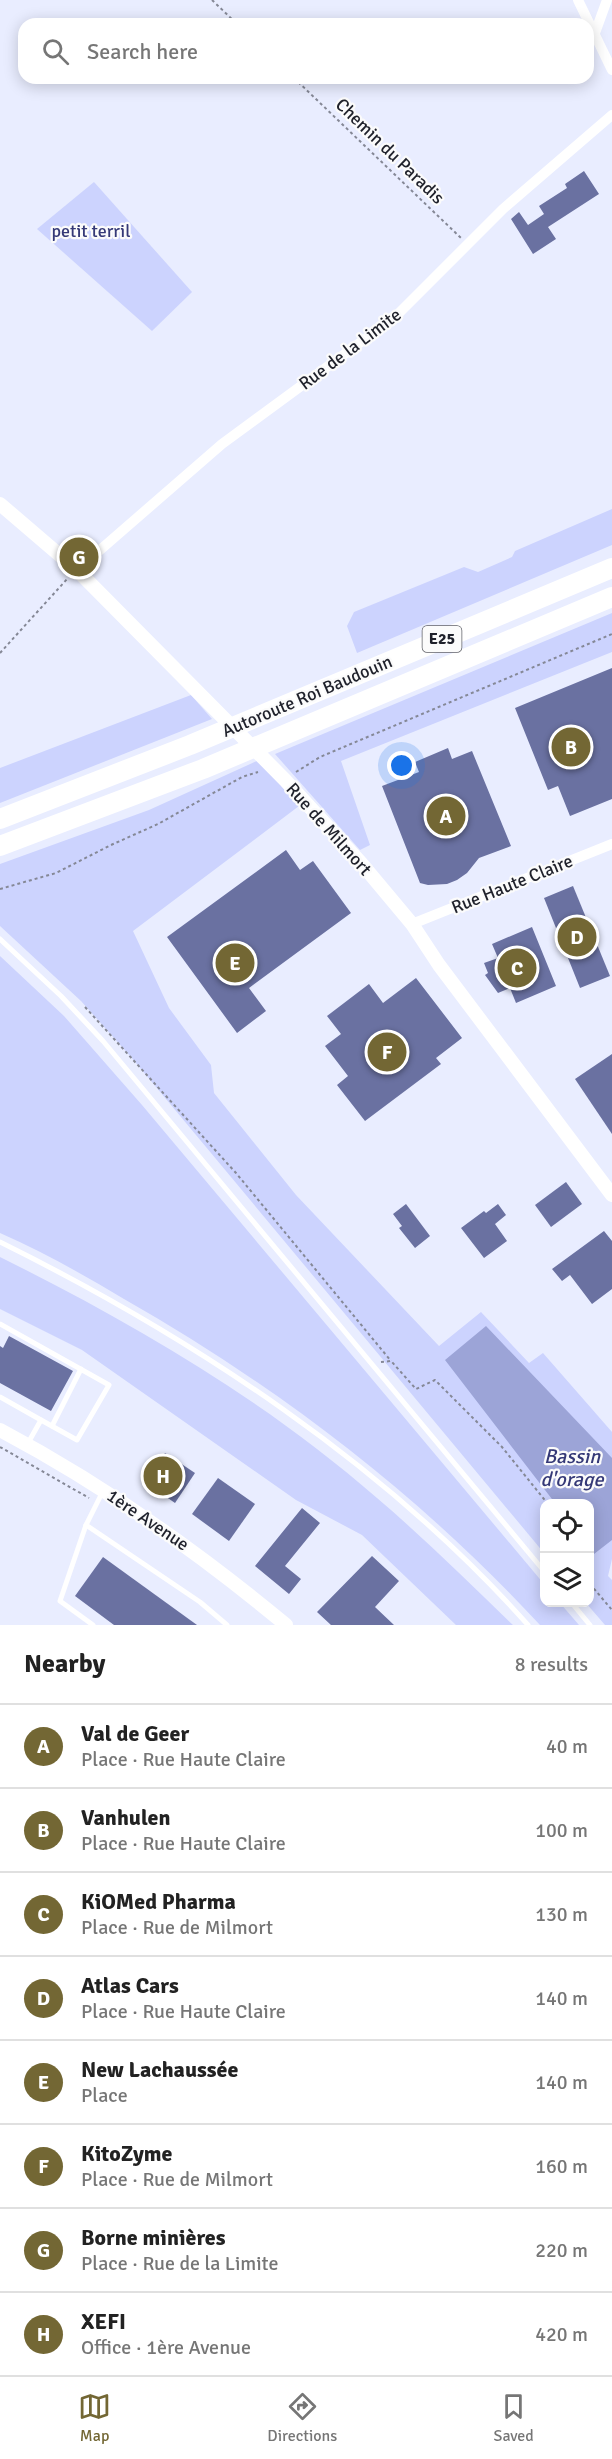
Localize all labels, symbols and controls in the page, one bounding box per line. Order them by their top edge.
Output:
search box [18,18,594,84]
icon: search [39,35,72,68]
text: Search here [87,38,198,65]
street label: Chemin du Paradis [331,94,449,209]
park label: petit terril [52,220,130,242]
street label: Rue de la Limite [295,303,405,395]
pin: G [60,534,98,580]
road number: E25 [422,626,462,652]
street label: Autoroute Roi Baudouin [219,650,395,742]
pin: B [552,724,590,770]
your location [387,751,416,780]
street label: Rue de Milmort [282,778,376,880]
pin: A [426,794,466,838]
street label: Rue Haute Claire [448,850,576,918]
pin: D [558,914,596,960]
pin: E [216,940,254,986]
pin: C [498,946,536,990]
pin: F [368,1030,406,1074]
water label: Bassin d'orage [541,1444,604,1492]
pin: H [144,1454,182,1498]
street label: 1ère Avenue [103,1485,193,1555]
map controls [540,1499,594,1607]
button: locate [540,1499,594,1553]
button: layers [540,1553,594,1607]
text: Nearby [24,1648,105,1680]
text: 8 results [515,1652,588,1677]
text: Val de Geer [81,1720,189,1747]
text: A [37,1734,50,1759]
text: 40 m [546,1734,588,1759]
text: Place · Rue Haute Claire [81,1747,286,1772]
text: Vanhulen [81,1804,171,1831]
text: B [37,1818,50,1843]
text: 100 m [535,1818,588,1843]
text: Place · Rue Haute Claire [81,1831,286,1856]
text: KiOMed Pharma [81,1888,236,1915]
text: C [37,1902,50,1927]
text: 130 m [535,1902,588,1927]
text: Place · Rue de Milmort [81,1915,273,1940]
text: Atlas Cars [81,1972,179,1999]
text: D [37,1986,50,2011]
text: 140 m [535,1986,588,2011]
text: Place · Rue Haute Claire [81,1999,286,2024]
text: New Lachaussée [81,2056,238,2083]
text: E [38,2070,49,2095]
text: 140 m [535,2070,588,2095]
text: Place [81,2083,128,2108]
text: KitoZyme [81,2140,173,2167]
text: F [38,2154,49,2179]
text: 160 m [535,2154,588,2179]
text: Place · Rue de Milmort [81,2167,273,2192]
text: Borne minières [81,2224,225,2251]
text: G [37,2238,50,2263]
text: 220 m [535,2238,588,2263]
text: Place · Rue de la Limite [81,2251,278,2276]
text: XEFI [81,2308,126,2335]
text: H [37,2322,50,2347]
text: 420 m [535,2322,588,2347]
text: Office · 1ère Avenue [81,2335,251,2360]
tab: Map [78,2390,111,2446]
tab: Directions [267,2390,337,2446]
tab: Saved [494,2390,534,2446]

